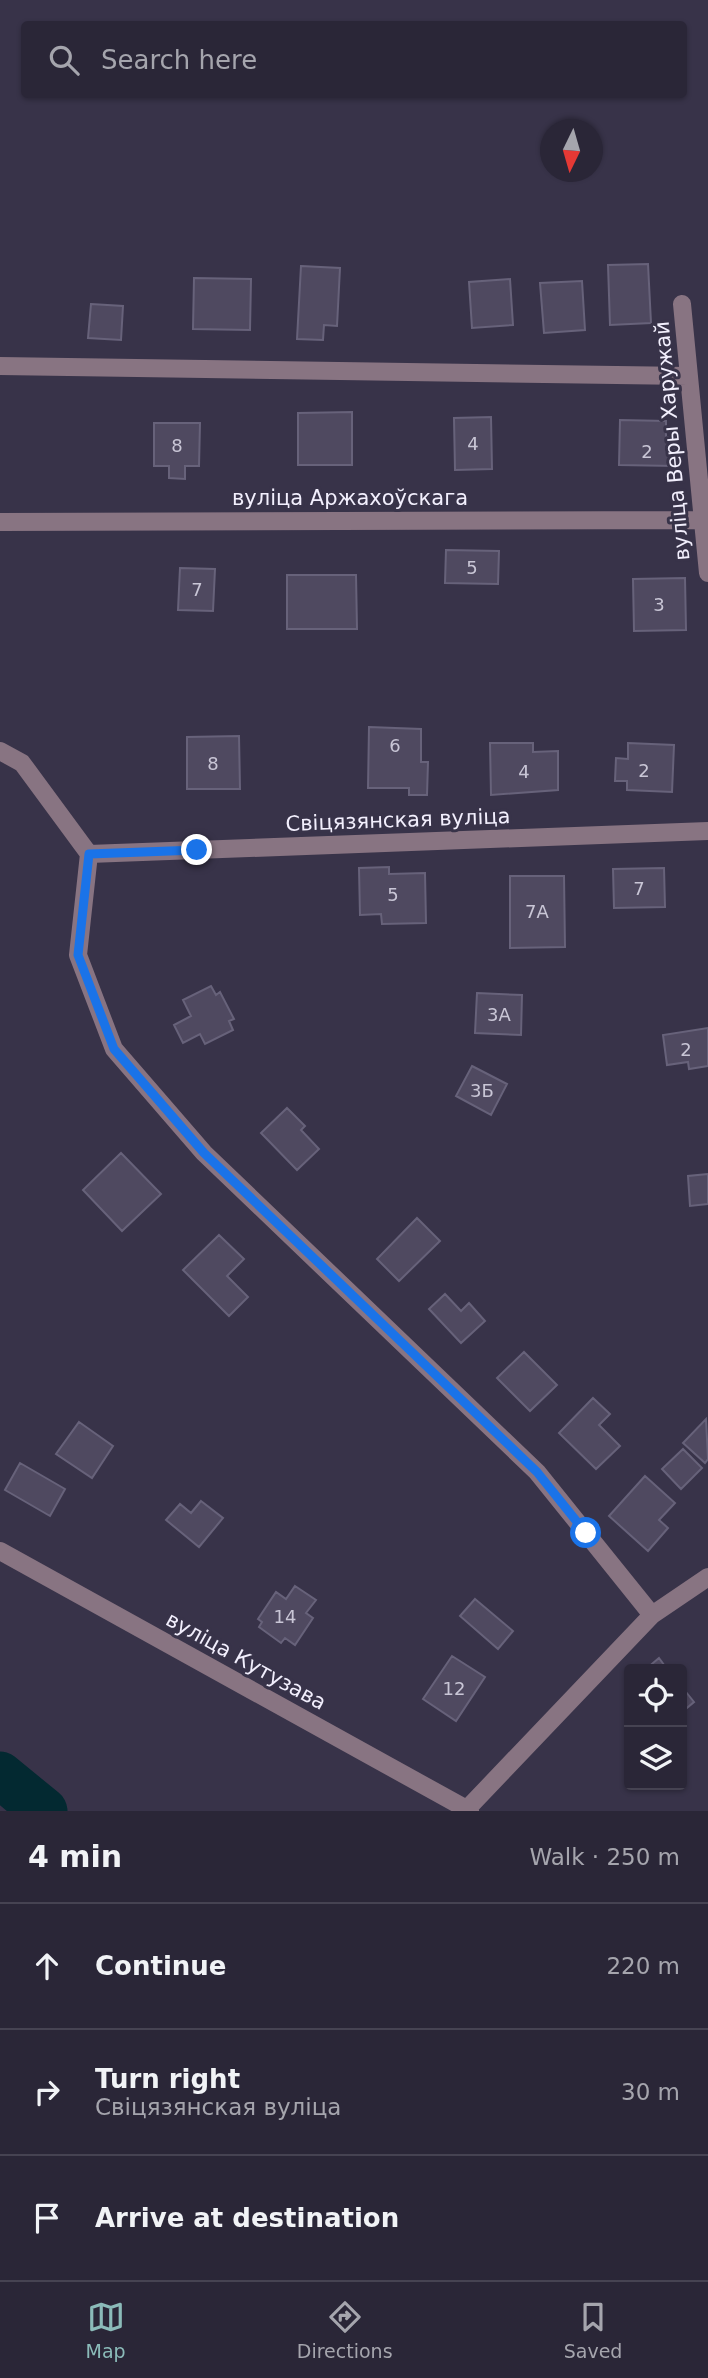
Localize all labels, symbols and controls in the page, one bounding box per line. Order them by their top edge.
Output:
search box [21,21,687,98]
icon: search [45,41,83,79]
text: Search here [101,45,257,75]
north arrow [540,119,603,182]
street label: вуліца Веры Харужай [650,320,694,562]
house number: 4 [467,433,479,454]
house number: 8 [171,435,183,456]
house number: 2 [641,441,653,462]
street label: вуліца Аржахоўскага [232,486,468,510]
house number: 5 [466,557,478,578]
house number: 7 [191,579,203,600]
house number: 3 [653,594,665,615]
house number: 6 [389,735,401,756]
house number: 8 [207,753,219,774]
house number: 2 [638,760,650,781]
house number: 4 [518,761,530,782]
street label: Свіцязянская вуліца [285,804,511,836]
route end [181,834,212,865]
house number: 7 [633,878,645,899]
house number: 5 [387,884,399,905]
house number: 7А [525,901,550,922]
house number: 3А [487,1004,512,1025]
house number: 2 [680,1039,692,1060]
house number: 3Б [470,1080,494,1101]
route start [570,1517,601,1548]
house number: 14 [274,1606,296,1627]
street label: вуліца Кутузава [162,1607,330,1715]
map controls [624,1664,687,1790]
button: locate [624,1664,687,1727]
house number: 12 [443,1678,465,1699]
button: layers [624,1727,687,1790]
text: 4 min [28,1839,122,1874]
text: Walk · 250 m [529,1844,680,1870]
icon: ahead [28,1947,66,1985]
text: Continue [95,1951,226,1981]
text: 220 m [606,1953,680,1979]
text: Turn right [95,2064,240,2094]
icon: right [28,2073,66,2111]
text: 30 m [621,2079,680,2105]
text: Свіцязянская вуліца [95,2094,341,2120]
icon: arrive [28,2199,66,2237]
text: Arrive at destination [95,2203,399,2233]
tab: Map [86,2298,126,2362]
tab: Directions [297,2298,393,2362]
tab: Saved [564,2298,622,2362]

